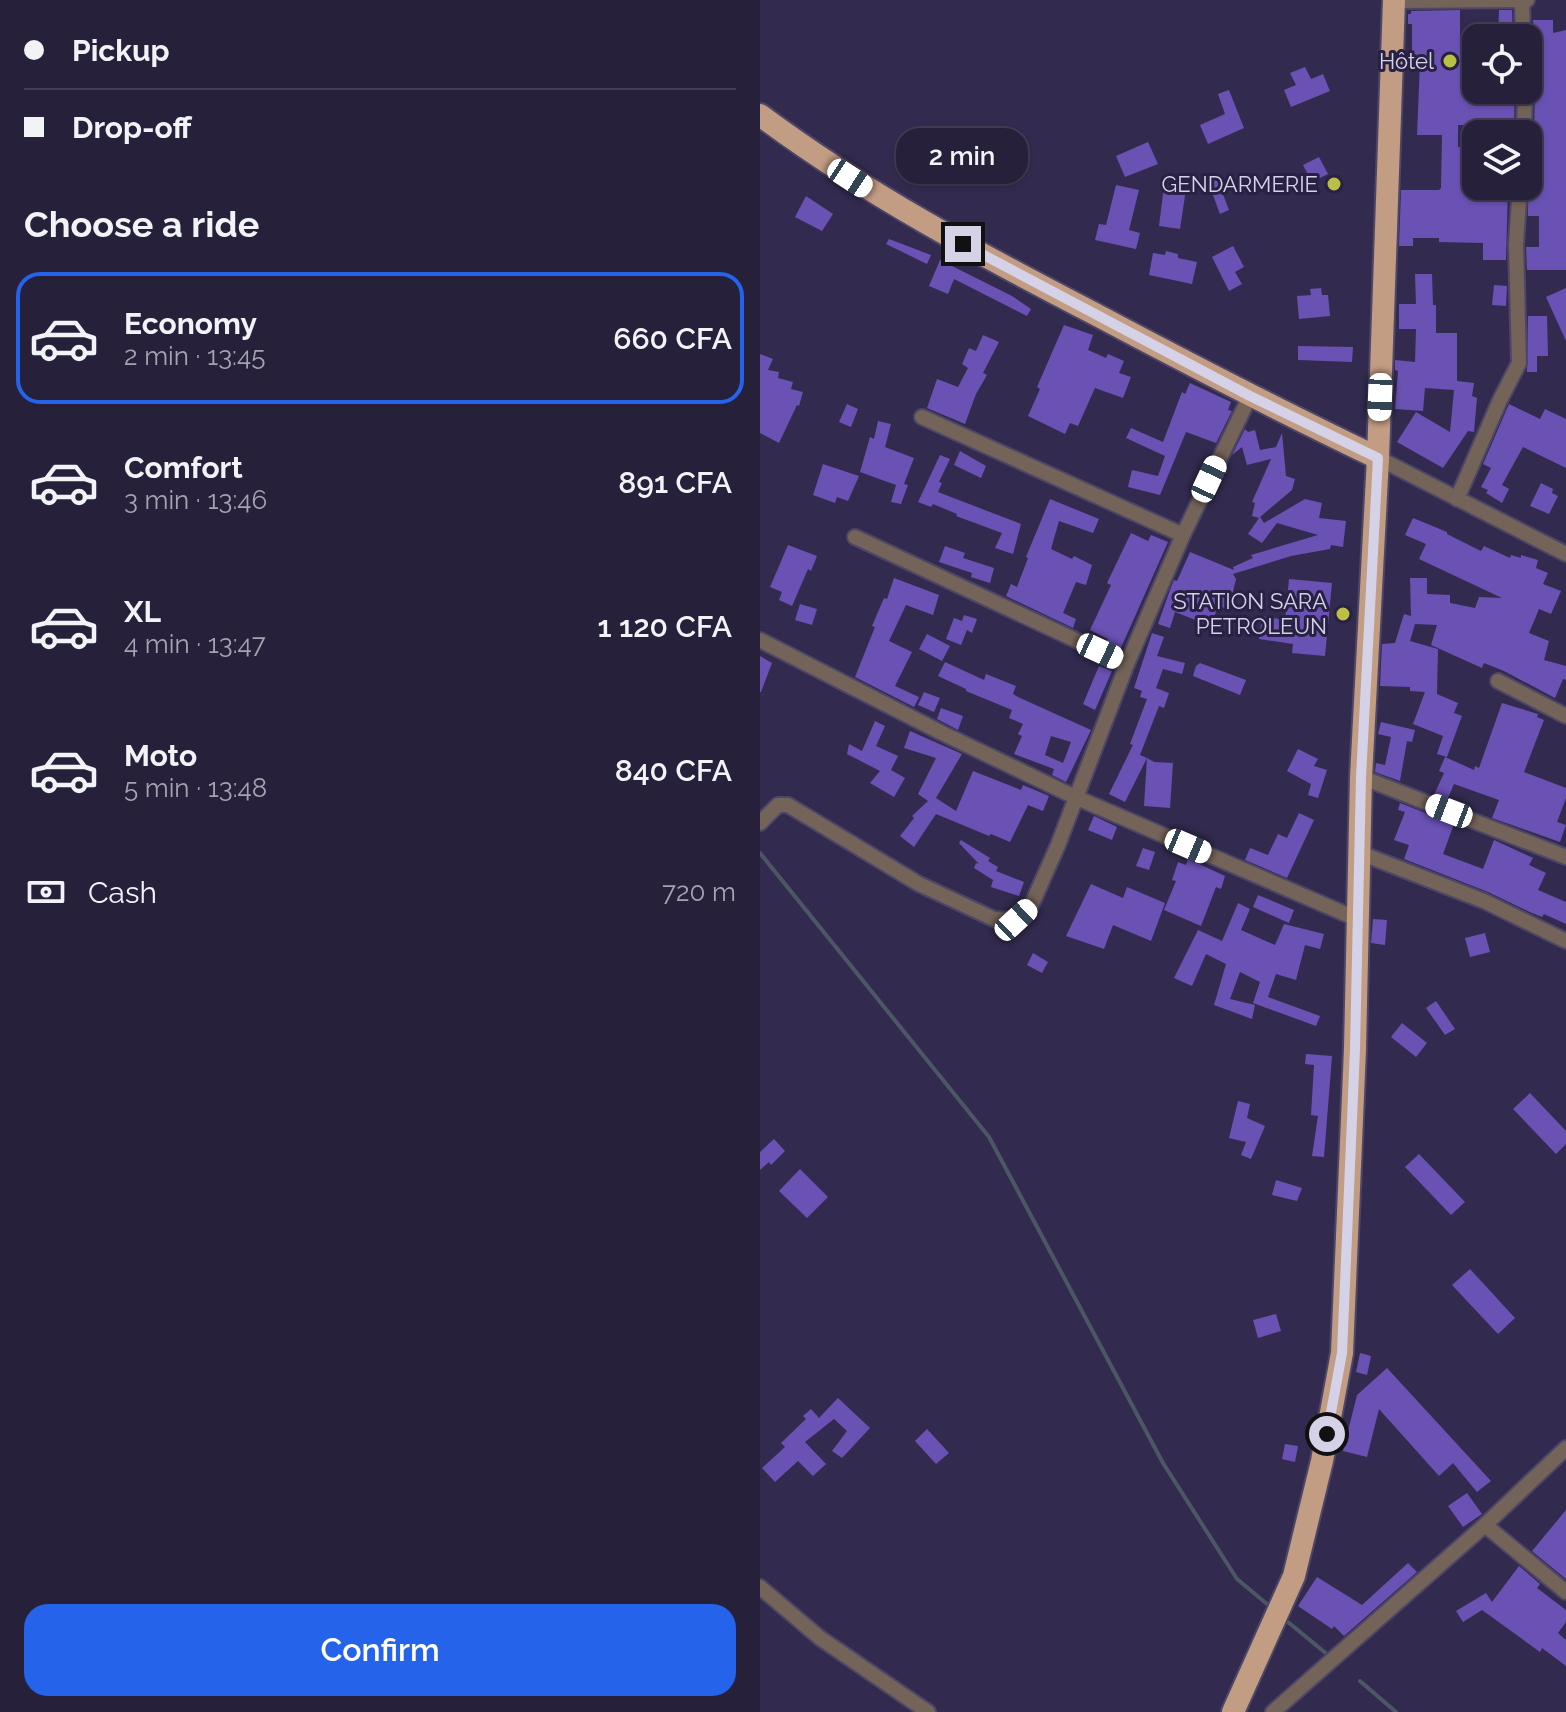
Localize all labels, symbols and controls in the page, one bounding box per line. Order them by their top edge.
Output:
map controls [1462,24,1542,200]
button: locate [1462,24,1542,104]
text: Pickup [72,33,170,68]
place label: Hôtel [1379,48,1434,74]
marker: Hôtel [1441,52,1459,70]
text: Drop-off [72,110,192,145]
button: layers [1462,120,1542,200]
callout: 2 min [897,128,1029,184]
text: 2 min [929,141,995,171]
car [823,155,877,201]
place label: GENDARMERIE [1162,171,1318,197]
marker: GENDARMERIE [1325,175,1343,193]
text: Choose a ride [24,203,259,245]
route end [945,226,981,262]
icon: car [28,302,100,374]
text: Economy [124,306,257,341]
text: 660 CFA [613,321,732,356]
text: 2 min · 13:45 [124,341,265,371]
car [1367,373,1393,421]
icon: car [28,446,100,518]
text: Comfort [124,450,243,485]
car [1188,452,1230,506]
text: 891 CFA [618,465,732,500]
text: 3 min · 13:46 [124,485,267,515]
place label: STATION SARA PETROLEUN [1173,588,1327,639]
icon: car [28,590,100,662]
text: XL [124,594,161,629]
marker: STATION SARA PETROLEUN [1334,605,1352,623]
text: 1 120 CFA [597,609,732,644]
text: 4 min · 13:47 [124,629,266,659]
car [1073,630,1127,672]
icon: car [28,734,100,806]
text: Moto [124,738,197,773]
text: 840 CFA [615,753,732,788]
text: 5 min · 13:48 [124,773,267,803]
car [1422,791,1476,831]
car [1161,826,1215,866]
icon: cash [24,870,68,914]
text: Cash [88,875,157,910]
text: 720 m [662,877,736,907]
car [990,895,1042,945]
route start [1309,1416,1345,1452]
button: Confirm [24,1604,736,1696]

